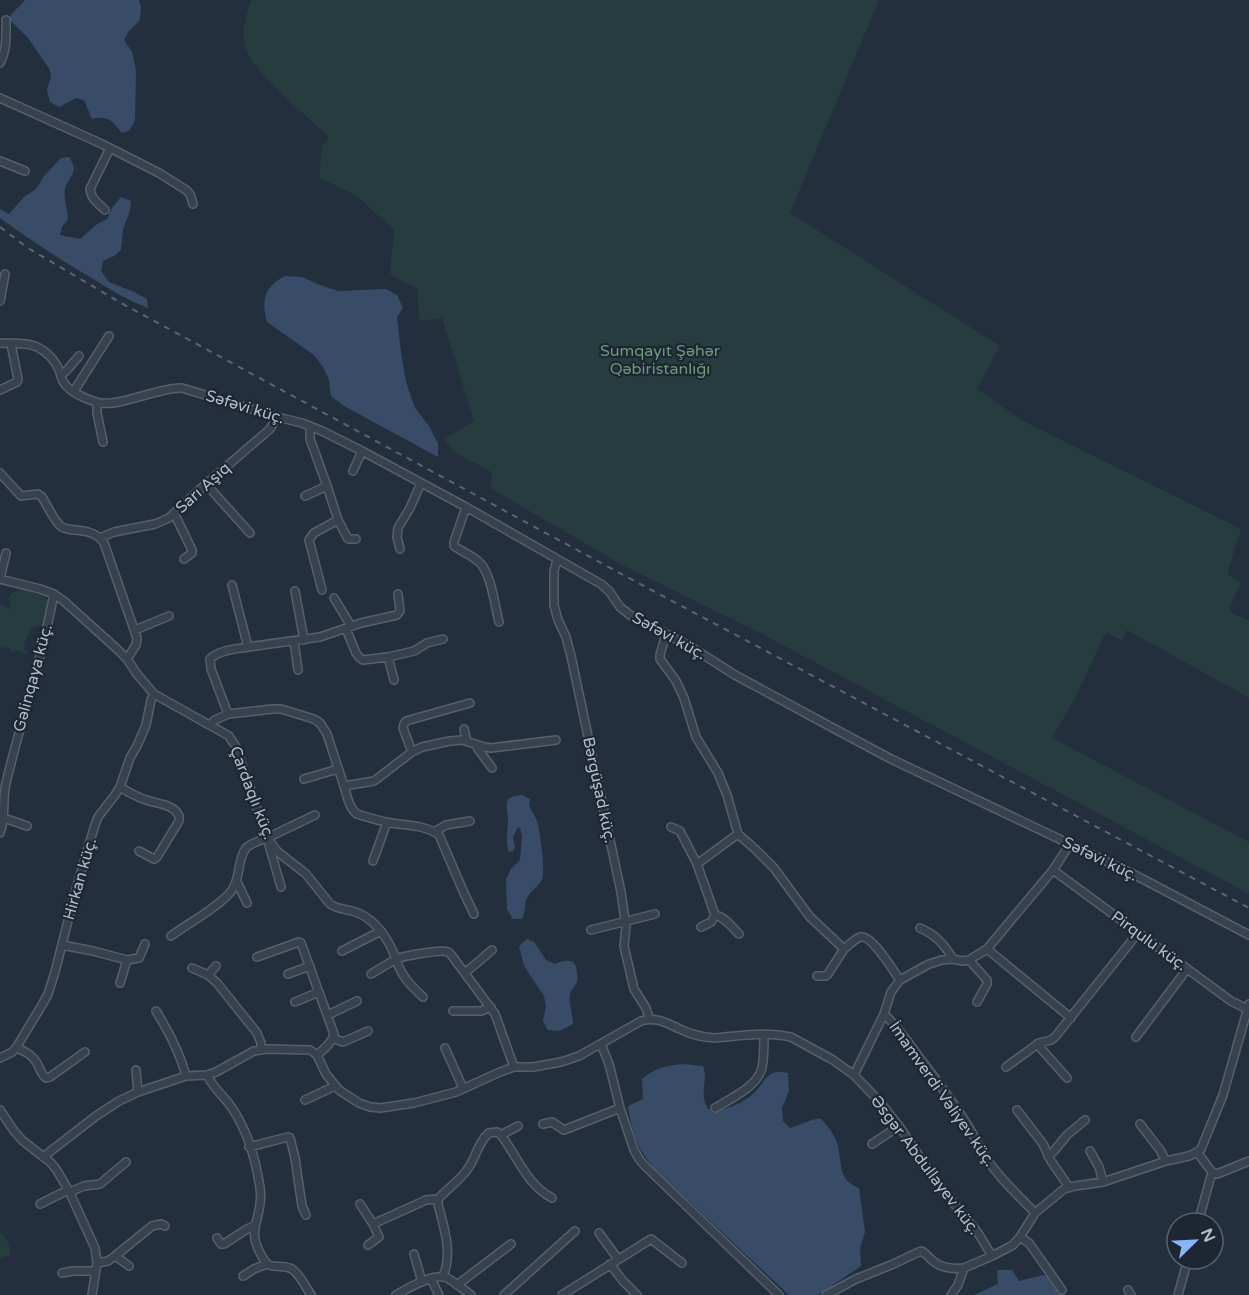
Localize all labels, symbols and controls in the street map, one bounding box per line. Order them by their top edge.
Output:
park label: Sumqayıt Şəhər Qəbiristanlığı [600,341,721,379]
street label: Səfəvi küç. [203,386,287,428]
street label: Sarı Aşıq [171,458,235,518]
street label: Səfəvi küç. [629,608,709,664]
street label: Gəlinqaya küç. [9,622,57,734]
street label: Bərgüşad küç. [578,735,620,845]
street label: Çardaqlı küç. [225,743,279,843]
street label: Səfəvi küç. [1059,832,1141,886]
street label: Hirkan küç. [59,836,101,922]
street label: Pirqulu küç. [1107,907,1191,975]
street label: İmamverdi Vəliyev küç. [884,1018,1000,1170]
street label: Əsgər Abdullayev küç. [866,1091,984,1239]
north arrow [1165,1211,1225,1271]
text: N [1196,1225,1220,1245]

